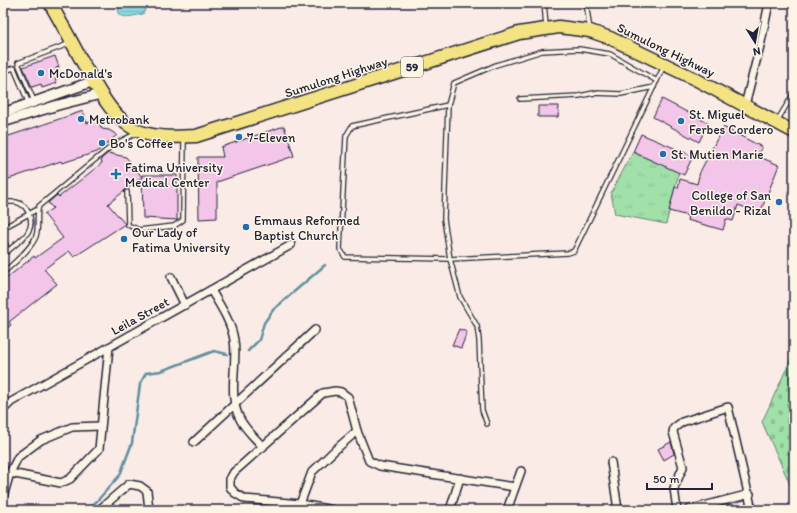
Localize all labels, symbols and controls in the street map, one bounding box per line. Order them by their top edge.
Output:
street label: Sumulong Highway [615,20,717,80]
north arrow [735,22,775,62]
text: N [752,44,762,58]
street label: Sumulong Highway [283,53,389,101]
road number: 59 [401,57,423,77]
place label: McDonald's [49,66,113,81]
marker: McDonald's [36,68,46,78]
place label: St. Miguel Ferbes Cordero [689,107,774,137]
place label: Metrobank [89,112,150,127]
marker: Metrobank [76,114,86,124]
marker: St. Miguel Ferbes Cordero [676,116,686,126]
place label: 7-Eleven [247,130,296,145]
marker: 7-Eleven [234,132,244,142]
place label: Bo's Coffee [110,136,173,151]
marker: Bo's Coffee [97,138,107,148]
place label: St. Mutien Marie [671,147,764,162]
marker: St. Mutien Marie [658,149,668,159]
place label: Fatima University Medical Center [125,160,223,190]
marker: Fatima University Medical Center [110,168,122,180]
place label: College of San Benildo - Rizal [690,188,771,218]
marker: College of San Benildo - Rizal [774,197,784,207]
place label: Emmaus Reformed Baptist Church [254,213,360,243]
marker: Emmaus Reformed Baptist Church [241,222,251,232]
place label: Our Lady of Fatima University [132,225,230,255]
marker: Our Lady of Fatima University [119,234,129,244]
street label: Leila Street [108,294,172,338]
scale bar [647,465,712,491]
text: 50 m [653,472,679,486]

